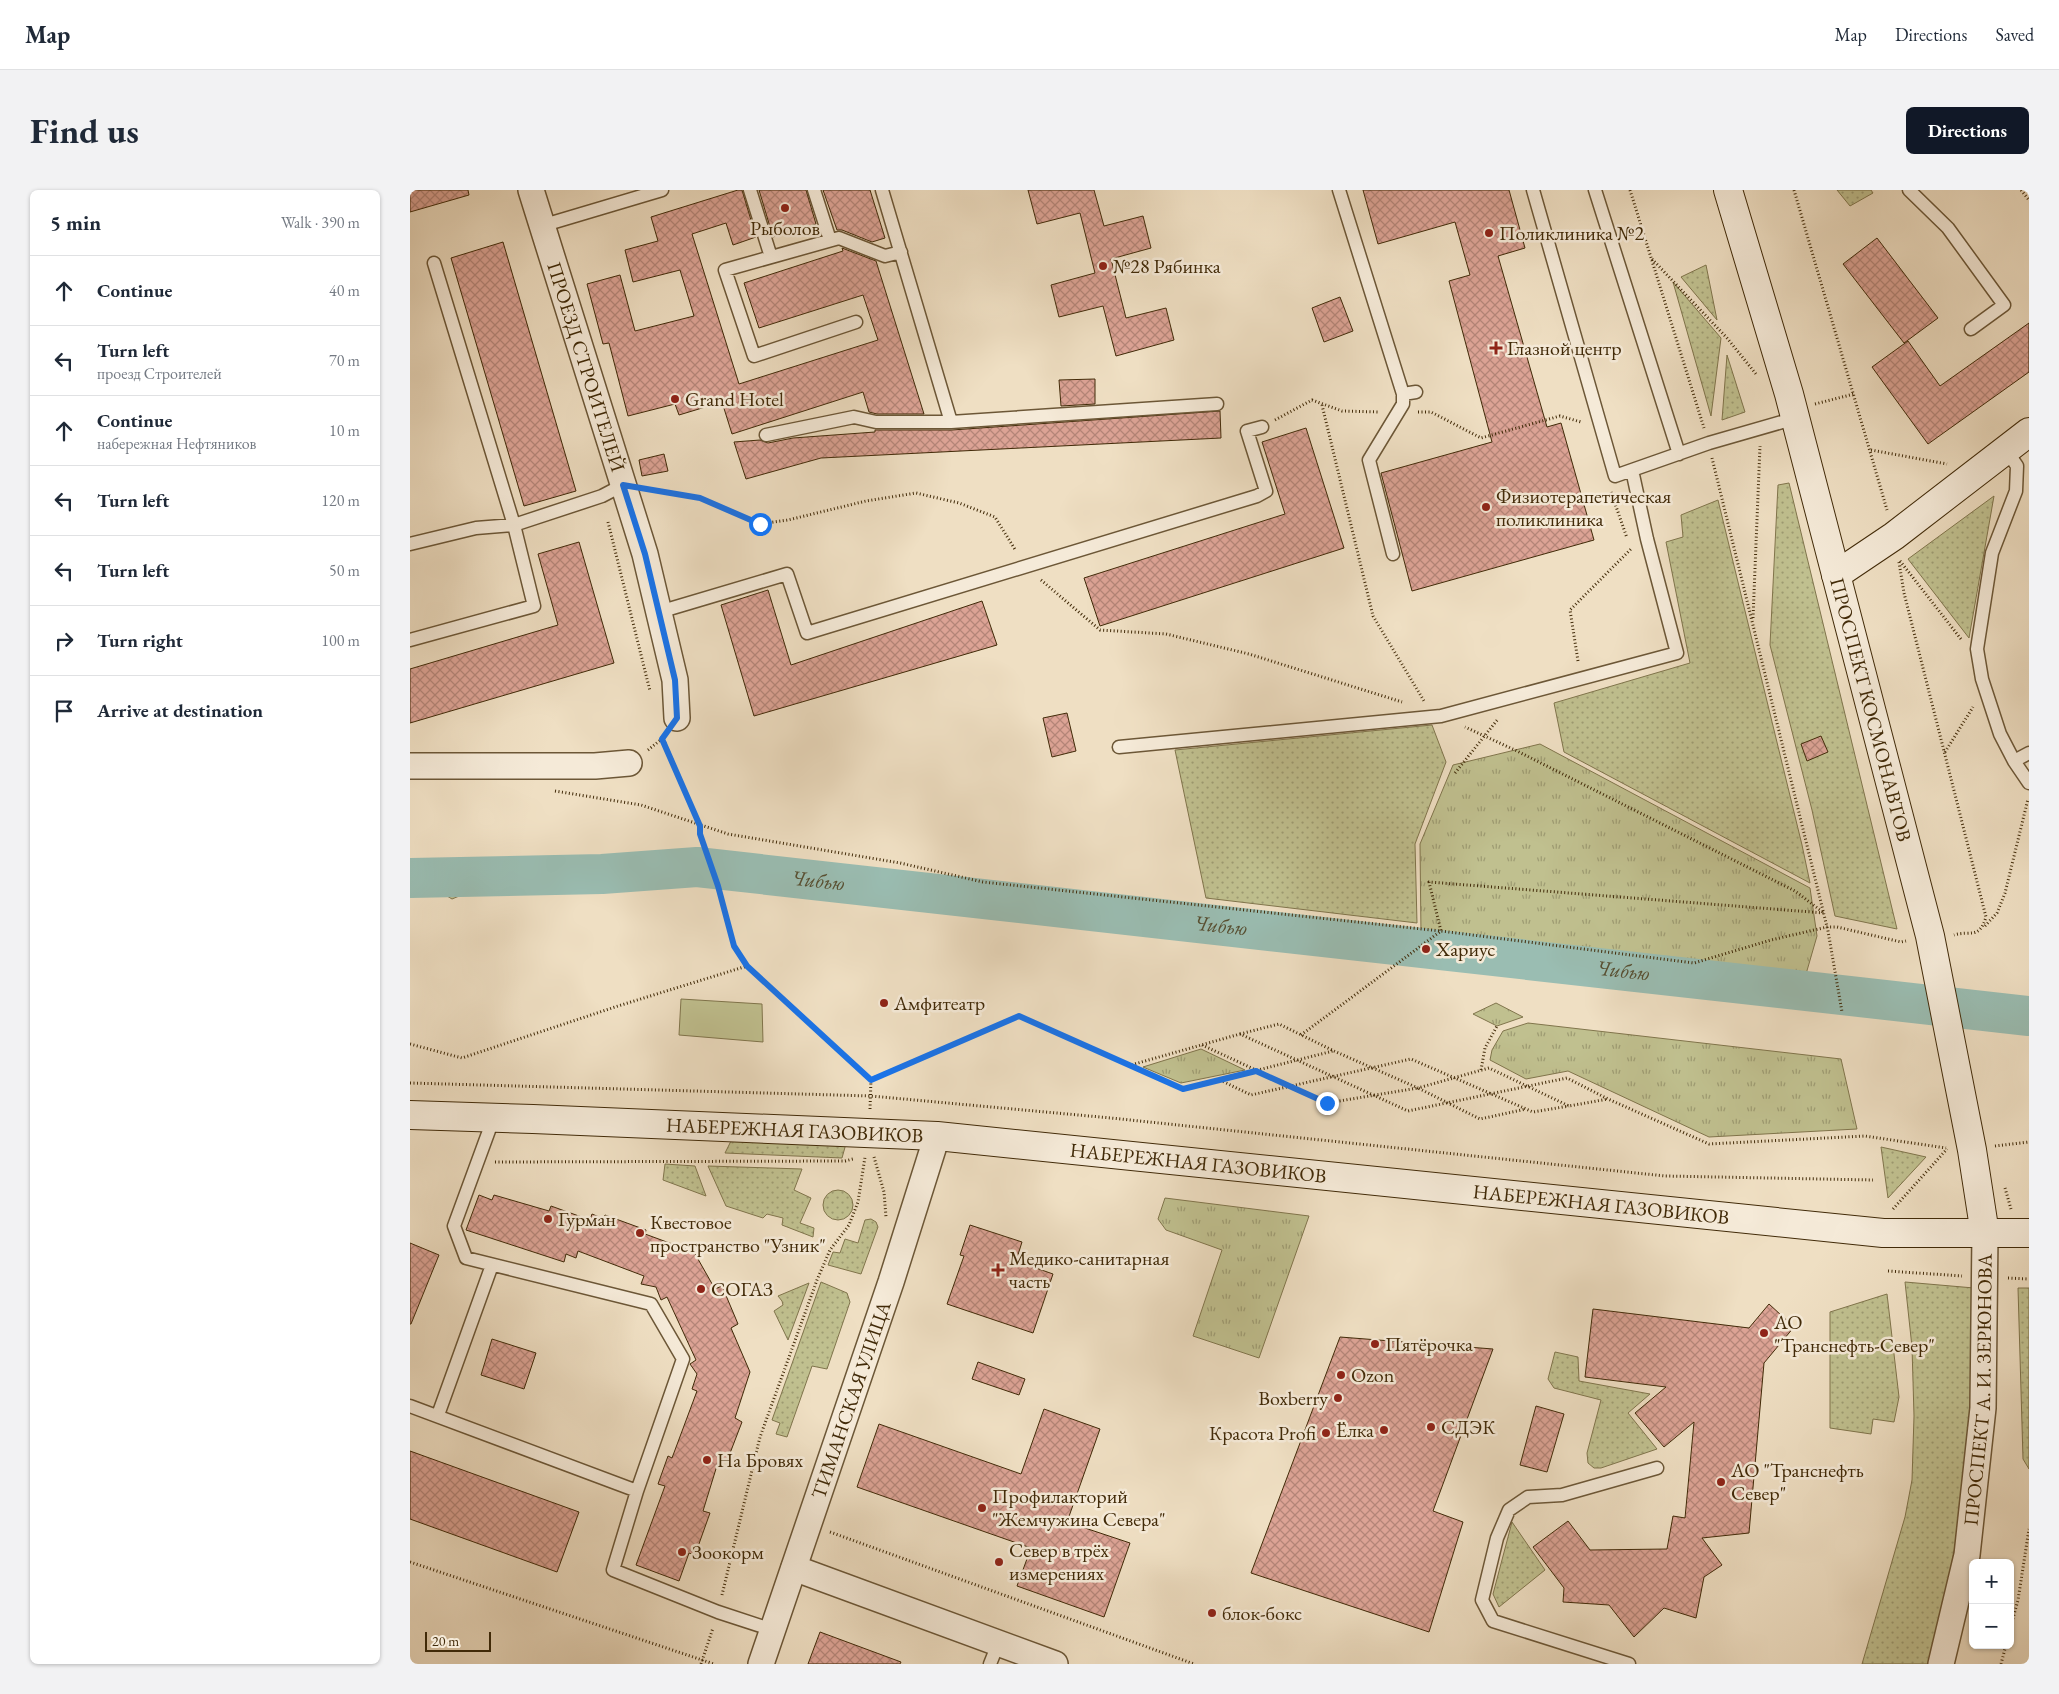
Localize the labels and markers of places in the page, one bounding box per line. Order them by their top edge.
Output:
marker: Рыболов [779,202,791,214]
place label: Рыболов [750,215,820,241]
place label: Поликлиника №2 [1499,220,1644,246]
marker: Поликлиника №2 [1483,227,1495,239]
place label: №28 Рябинка [1113,253,1221,279]
marker: №28 Рябинка [1097,260,1109,272]
place label: Глазной центр [1507,335,1622,361]
marker: Глазной центр [1489,341,1503,355]
place label: Grand Hotel [685,386,784,412]
marker: Grand Hotel [669,393,681,405]
place label: Физиотерапетическая поликлиника [1496,483,1671,532]
marker: Физиотерапетическая поликлиника [1480,501,1492,513]
place label: Хариус [1435,936,1495,962]
marker: Хариус [1420,943,1432,955]
place label: Амфитеатр [893,990,985,1016]
marker: Амфитеатр [878,997,890,1009]
place label: Гурман [558,1206,616,1232]
place label: Квестовое пространство "Узник" [650,1209,826,1258]
marker: Гурман [542,1213,554,1225]
marker: Квестовое пространство "Узник" [634,1227,646,1239]
place label: Медико-санитарная часть [1009,1245,1169,1294]
marker: Медико-санитарная часть [991,1263,1005,1277]
place label: СОГАЗ [711,1276,773,1302]
marker: СОГАЗ [695,1283,707,1295]
place label: АО "Транснефть-Север" [1773,1309,1935,1358]
marker: АО "Транснефть-Север" [1758,1327,1770,1339]
place label: Пятёрочка [1385,1331,1473,1357]
marker: Пятёрочка [1369,1338,1381,1350]
place label: Ozon [1351,1362,1395,1388]
marker: Ozon [1335,1369,1347,1381]
place label: Boxberry [1258,1385,1328,1411]
marker: Boxberry [1332,1392,1344,1404]
place label: СДЭК [1441,1414,1496,1440]
place label: Ёлка [1336,1417,1374,1443]
place label: Красота Profi [1209,1420,1316,1446]
marker: СДЭК [1425,1421,1437,1433]
marker: Ёлка [1378,1424,1390,1436]
marker: Красота Profi [1320,1427,1332,1439]
place label: На Бровях [717,1447,804,1473]
marker: На Бровях [701,1454,713,1466]
place label: АО "Транснефть Север" [1730,1457,1864,1506]
marker: АО "Транснефть Север" [1715,1476,1727,1488]
place label: Профилакторий "Жемчужина Севера" [992,1483,1166,1532]
marker: Профилакторий "Жемчужина Севера" [976,1502,988,1514]
place label: Север в трёх измерениях [1009,1537,1109,1586]
place label: Зоокорм [692,1539,764,1565]
marker: Зоокорм [676,1546,688,1558]
marker: Север в трёх измерениях [993,1556,1005,1568]
place label: блок-бокс [1222,1600,1302,1626]
marker: блок-бокс [1206,1607,1218,1619]

